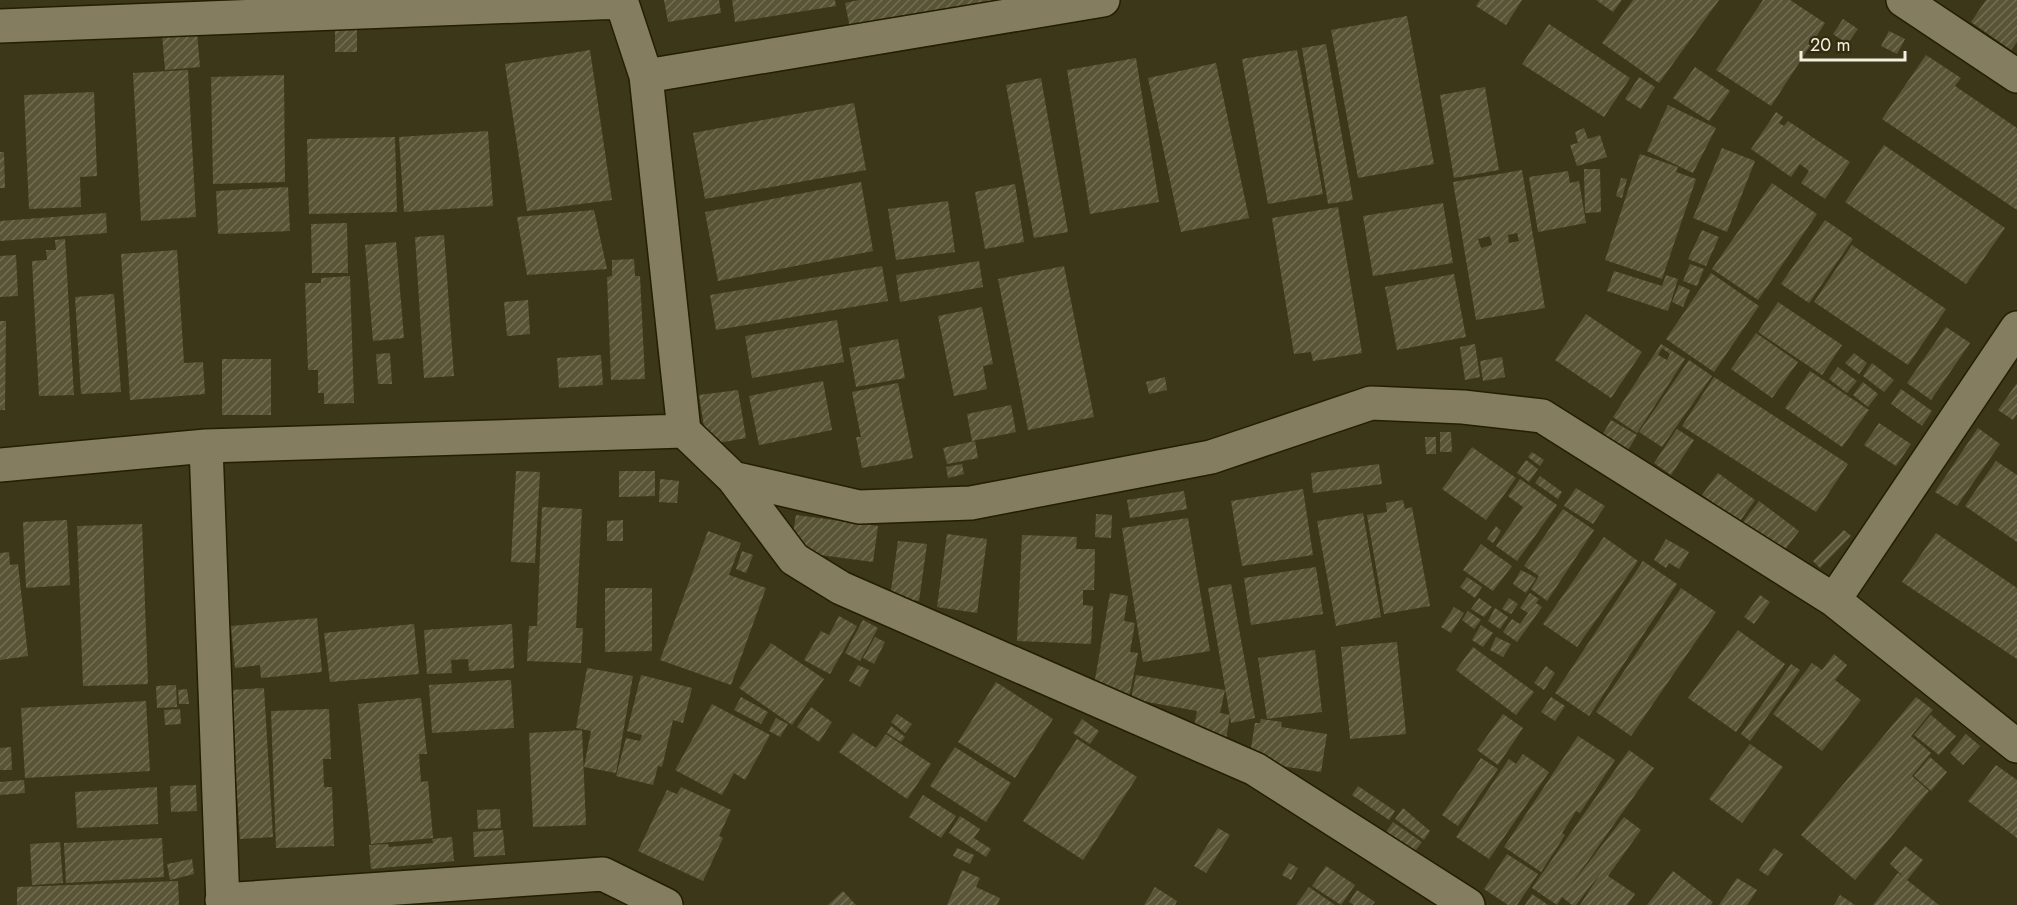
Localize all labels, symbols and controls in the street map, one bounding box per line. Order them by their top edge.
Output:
scale bar [1801,24,1904,62]
text: 20 m [1810,32,1850,58]

